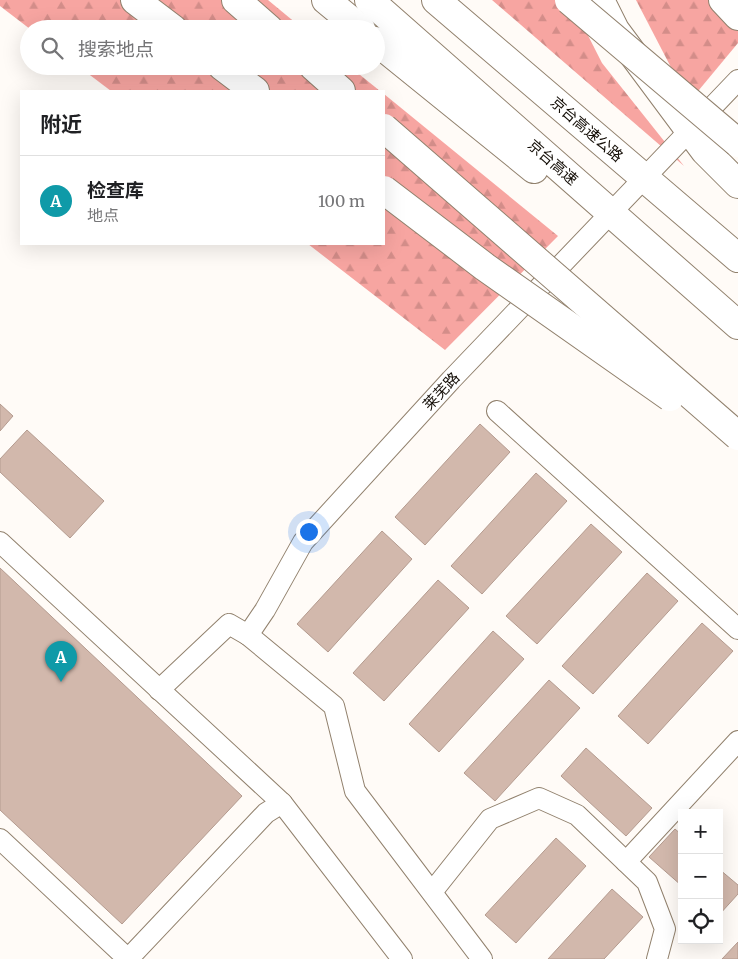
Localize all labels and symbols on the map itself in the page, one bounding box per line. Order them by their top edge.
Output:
street label: 京台高速公路 [547,93,627,165]
street label: 京台高速 [524,136,582,188]
street label: 莱芜路 [419,368,463,414]
your location [296,519,322,545]
pin: A [45,641,77,682]

